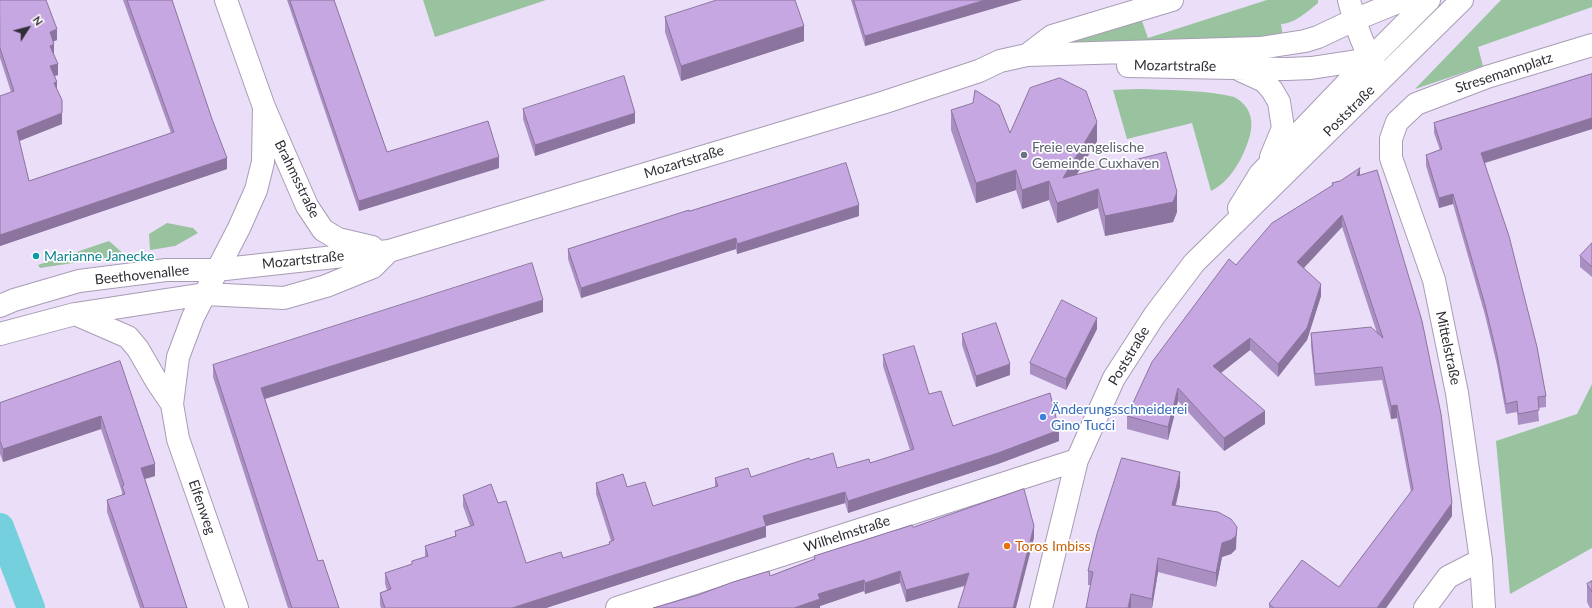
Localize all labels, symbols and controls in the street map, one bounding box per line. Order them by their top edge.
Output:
north arrow [8,8,48,48]
text: N [30,13,46,28]
street label: Stresemannplatz [1453,49,1555,97]
street label: Mozartstraße [1134,57,1216,75]
street label: Poststraße [1320,82,1378,140]
street label: Brahmsstraße [271,137,323,221]
place label: Freie evangelische Gemeinde Cuxhaven [1032,139,1159,172]
street label: Mozartstraße [642,142,726,182]
marker: Freie evangelische Gemeinde Cuxhaven [1019,150,1029,160]
street label: Mozartstraße [261,247,345,273]
place label: Marianne Janecke [44,248,154,264]
marker: Marianne Janecke [31,251,41,261]
street label: Beethovenallee [94,262,190,288]
street label: Mittelstraße [1432,310,1464,386]
street label: Poststraße [1105,324,1153,388]
place label: Änderungsschneiderei Gino Tucci [1051,401,1187,434]
marker: Änderungsschneiderei Gino Tucci [1038,412,1048,422]
street label: Elfenweg [185,477,219,537]
street label: Wilhelmstraße [802,512,892,556]
place label: Toros Imbiss [1015,538,1091,554]
marker: Toros Imbiss [1002,541,1012,551]

